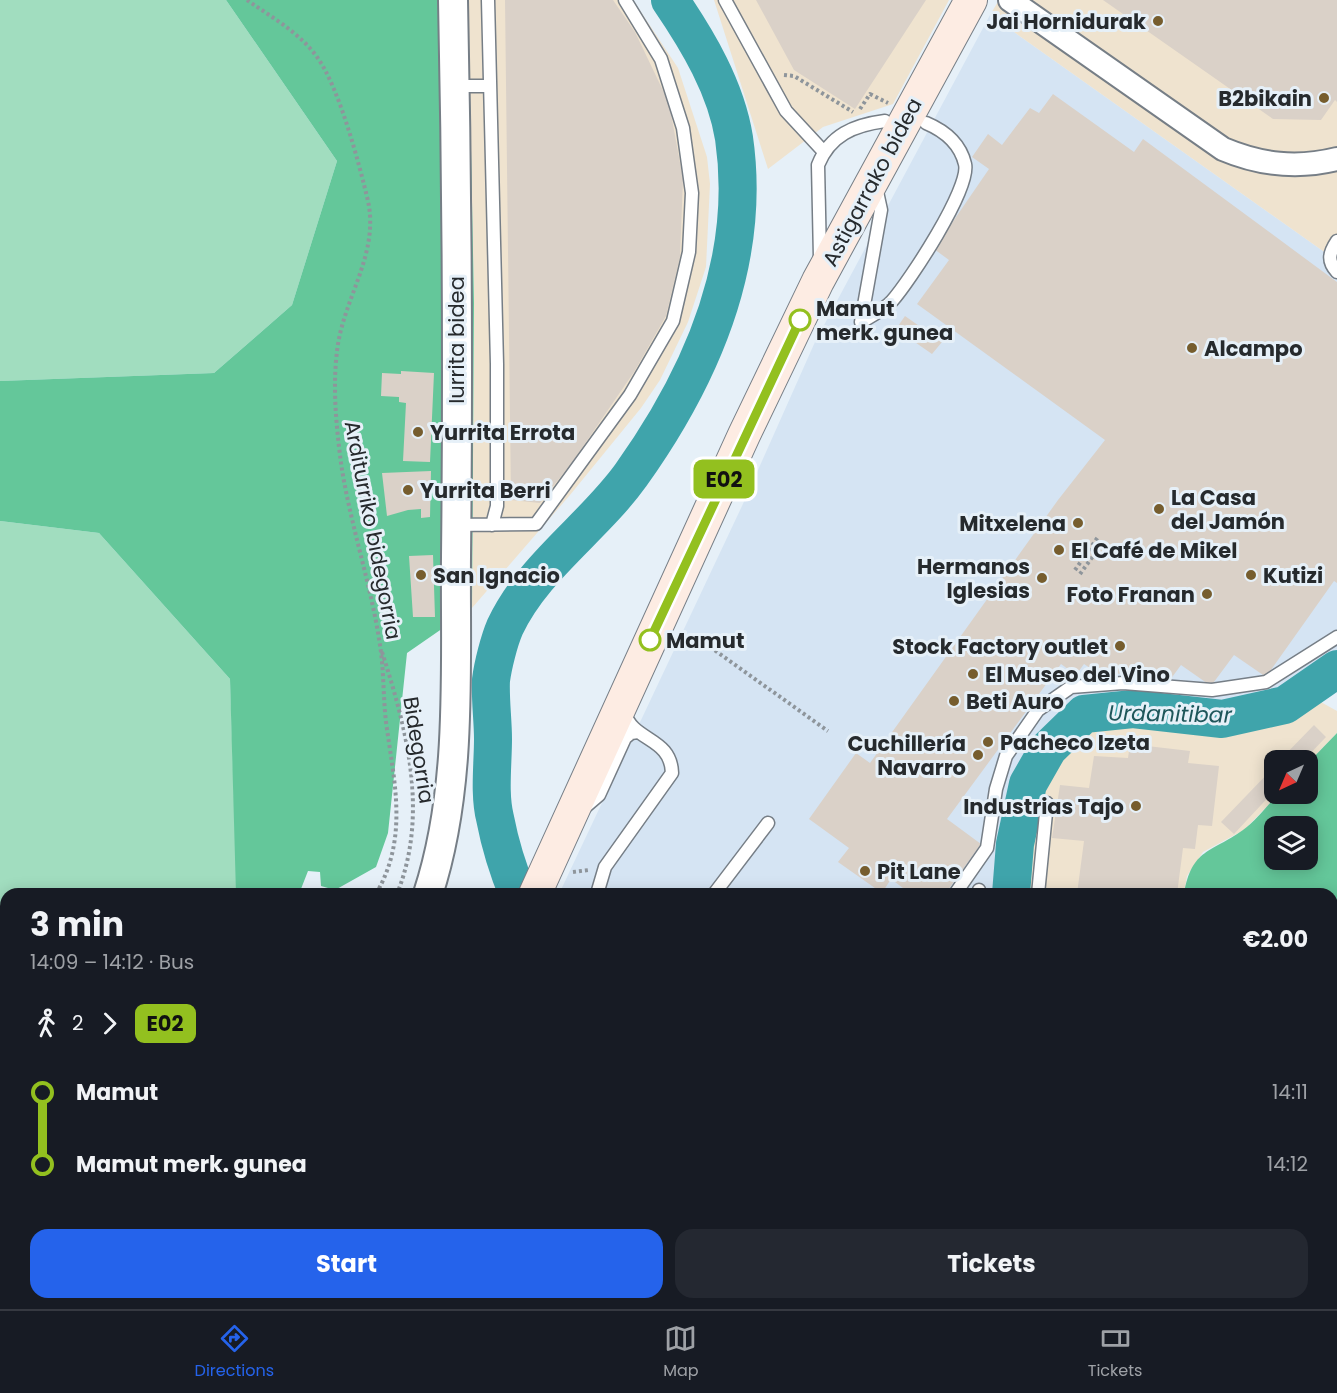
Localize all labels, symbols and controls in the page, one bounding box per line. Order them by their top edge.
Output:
place label: Jai Hornidurak [986,7,1146,36]
marker: Jai Hornidurak [1151,14,1165,28]
place label: B2bikain [1218,84,1312,113]
marker: B2bikain [1317,91,1331,105]
street label: Astigarrako bidea [815,93,929,271]
street label: Iurrita bidea [442,276,471,404]
place label: Mamut merk. gunea [816,294,953,347]
marker: Mamut merk. gunea [789,309,811,331]
place label: Alcampo [1204,334,1303,363]
marker: Alcampo [1185,341,1199,355]
street label: Arditurriko bidegorria [338,418,408,642]
place label: Yurrita Errota [430,418,575,447]
marker: Yurrita Errota [411,425,425,439]
line badge: E02 [690,460,758,498]
text: E02 [705,465,743,494]
place label: Yurrita Berri [420,476,551,505]
marker: Yurrita Berri [401,483,415,497]
place label: La Casa del Jamón [1171,483,1285,536]
marker: La Casa del Jamón [1152,502,1166,516]
place label: Mitxelena [959,509,1066,538]
marker: Mitxelena [1071,516,1085,530]
place label: El Café de Mikel [1071,536,1237,565]
marker: El Café de Mikel [1052,543,1066,557]
place label: Hermanos Iglesias [917,552,1030,605]
place label: San Ignacio [433,561,560,590]
place label: Kutizi [1263,561,1323,590]
marker: San Ignacio [414,568,428,582]
marker: Kutizi [1244,568,1258,582]
marker: Hermanos Iglesias [1035,571,1049,585]
place label: Foto Franan [1066,580,1195,609]
marker: Foto Franan [1200,587,1214,601]
place label: Mamut [666,626,744,655]
marker: Mamut [639,629,661,651]
place label: Stock Factory outlet [892,632,1108,661]
marker: Stock Factory outlet [1113,639,1127,653]
place label: El Museo del Vino [985,660,1170,689]
marker: El Museo del Vino [966,667,980,681]
place label: Beti Auro [966,687,1064,716]
street label: Bidegorria [396,694,442,806]
marker: Beti Auro [947,694,961,708]
water label: Urdanitibar [1108,697,1233,731]
place label: Pacheco Izeta [1000,728,1150,757]
place label: Cuchillería Navarro [847,729,966,782]
marker: Pacheco Izeta [981,735,995,749]
marker: Cuchillería Navarro [971,748,985,762]
north arrow [1264,750,1318,804]
map controls [1264,750,1318,870]
place label: Industrias Tajo [963,792,1124,821]
marker: Industrias Tajo [1129,799,1143,813]
button: layers [1264,816,1318,870]
place label: Pit Lane [877,857,961,886]
marker: Pit Lane [858,864,872,878]
text: 3 min [30,901,124,948]
text: €2.00 [1243,924,1308,955]
text: 14:09 – 14:12 · Bus [30,948,194,976]
icon: walk [30,1007,63,1040]
icon: forward [93,1007,126,1040]
text: 2 [72,1009,84,1037]
text: E02 [147,1009,184,1038]
text: Mamut [76,1077,158,1108]
text: 14:11 [1272,1078,1308,1106]
text: Mamut merk. gunea [76,1149,307,1180]
text: 14:12 [1267,1150,1308,1178]
button: Start [30,1229,663,1298]
button: Tickets [675,1229,1308,1298]
tab: Directions [195,1322,274,1383]
tab: Map [663,1322,699,1383]
tab: Tickets [1088,1322,1142,1383]

